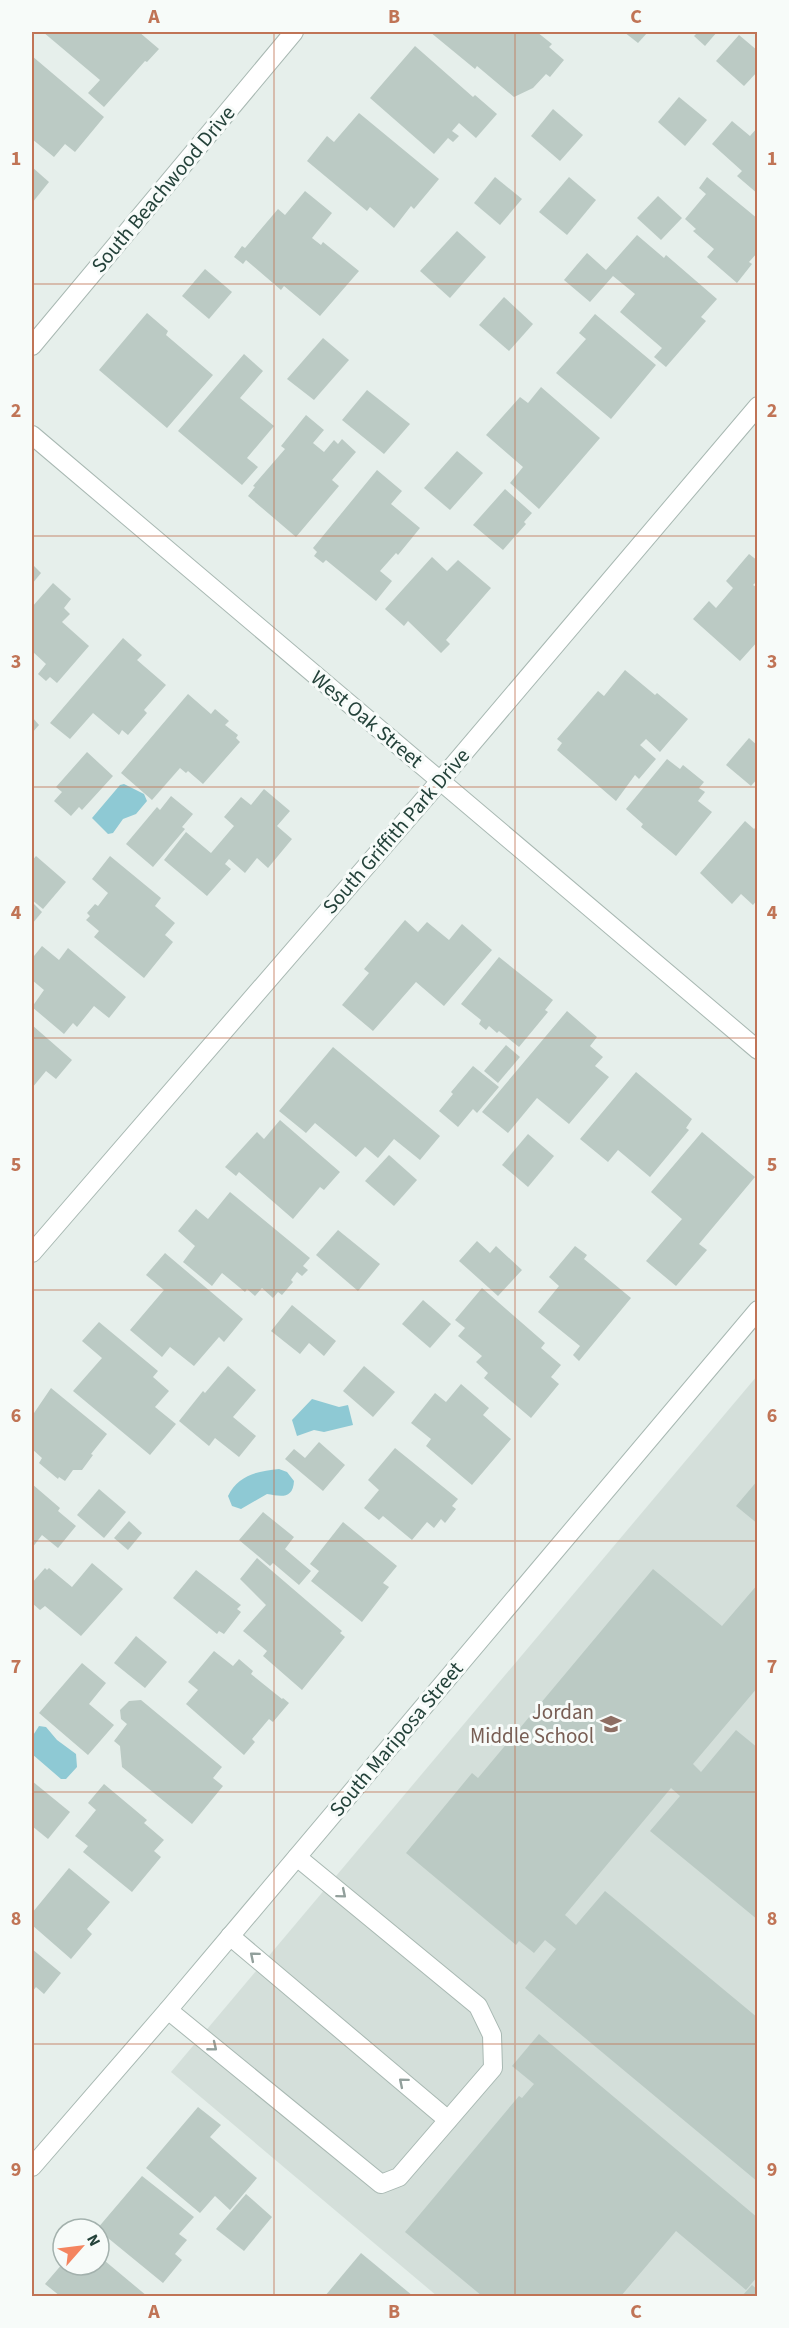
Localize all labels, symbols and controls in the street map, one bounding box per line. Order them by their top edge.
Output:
text: A [147,3,160,31]
text: B [388,3,400,31]
text: C [630,3,642,31]
street label: South Beachwood Drive [84,99,242,279]
text: 1 [11,145,21,173]
text: 1 [767,145,777,173]
text: 2 [11,397,21,425]
text: 2 [767,397,777,425]
text: 3 [11,648,21,676]
text: 3 [767,648,777,676]
street label: West Oak Street [304,663,430,775]
street label: South Griffith Park Drive [315,741,477,921]
text: 4 [11,899,22,927]
text: 4 [767,899,778,927]
text: 5 [11,1151,21,1179]
text: 5 [767,1151,777,1179]
text: 6 [11,1402,21,1430]
text: 6 [767,1402,777,1430]
text: 7 [11,1653,21,1681]
text: 7 [767,1653,777,1681]
street label: South Mariposa Street [322,1655,470,1823]
place label: Jordan Middle School [470,1697,594,1751]
school or university icon: Jordan Middle School [599,1712,623,1736]
one-way arrow [335,1887,346,1898]
text: 8 [11,1905,21,1933]
text: 8 [767,1905,777,1933]
one-way arrow [250,1953,261,1964]
one-way arrow [206,2039,217,2050]
one-way arrow [399,2079,410,2090]
text: 9 [11,2156,21,2184]
text: 9 [767,2156,777,2184]
north arrow [51,2217,111,2277]
text: N [81,2231,106,2250]
text: A [147,2298,160,2326]
text: B [388,2298,400,2326]
text: C [630,2298,642,2326]

